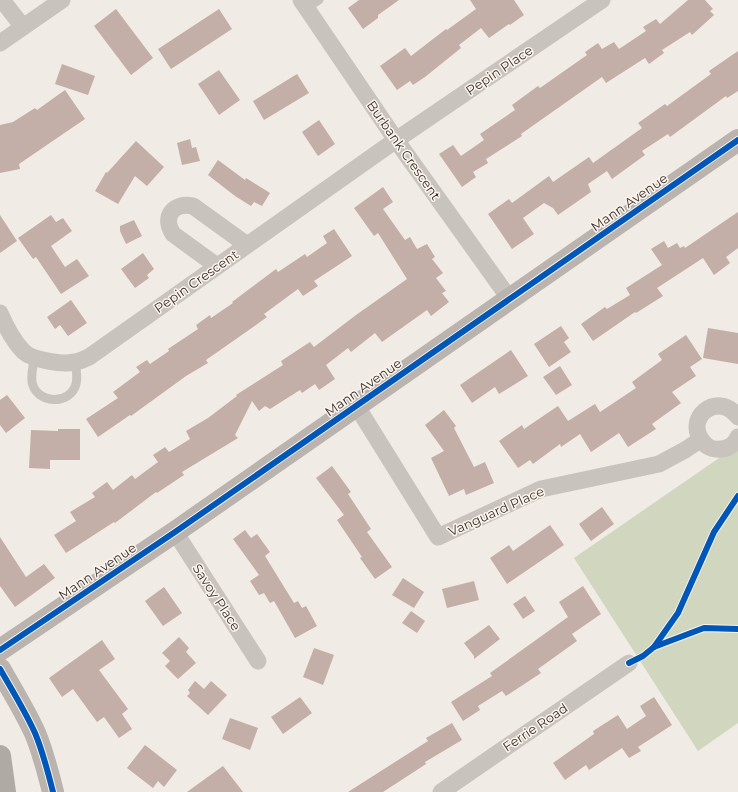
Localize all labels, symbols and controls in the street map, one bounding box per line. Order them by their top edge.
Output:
street label: Pepin Place [463,42,536,98]
street label: Burbank Crescent [364,97,444,203]
street label: Mann Avenue [587,170,671,234]
street label: Pepin Crescent [151,246,241,316]
street label: Mann Avenue [321,355,405,419]
street label: Vanguard Place [446,483,546,539]
street label: Mann Avenue [55,539,139,603]
street label: Savoy Place [189,561,245,633]
street label: Ferrie Road [500,699,570,755]

